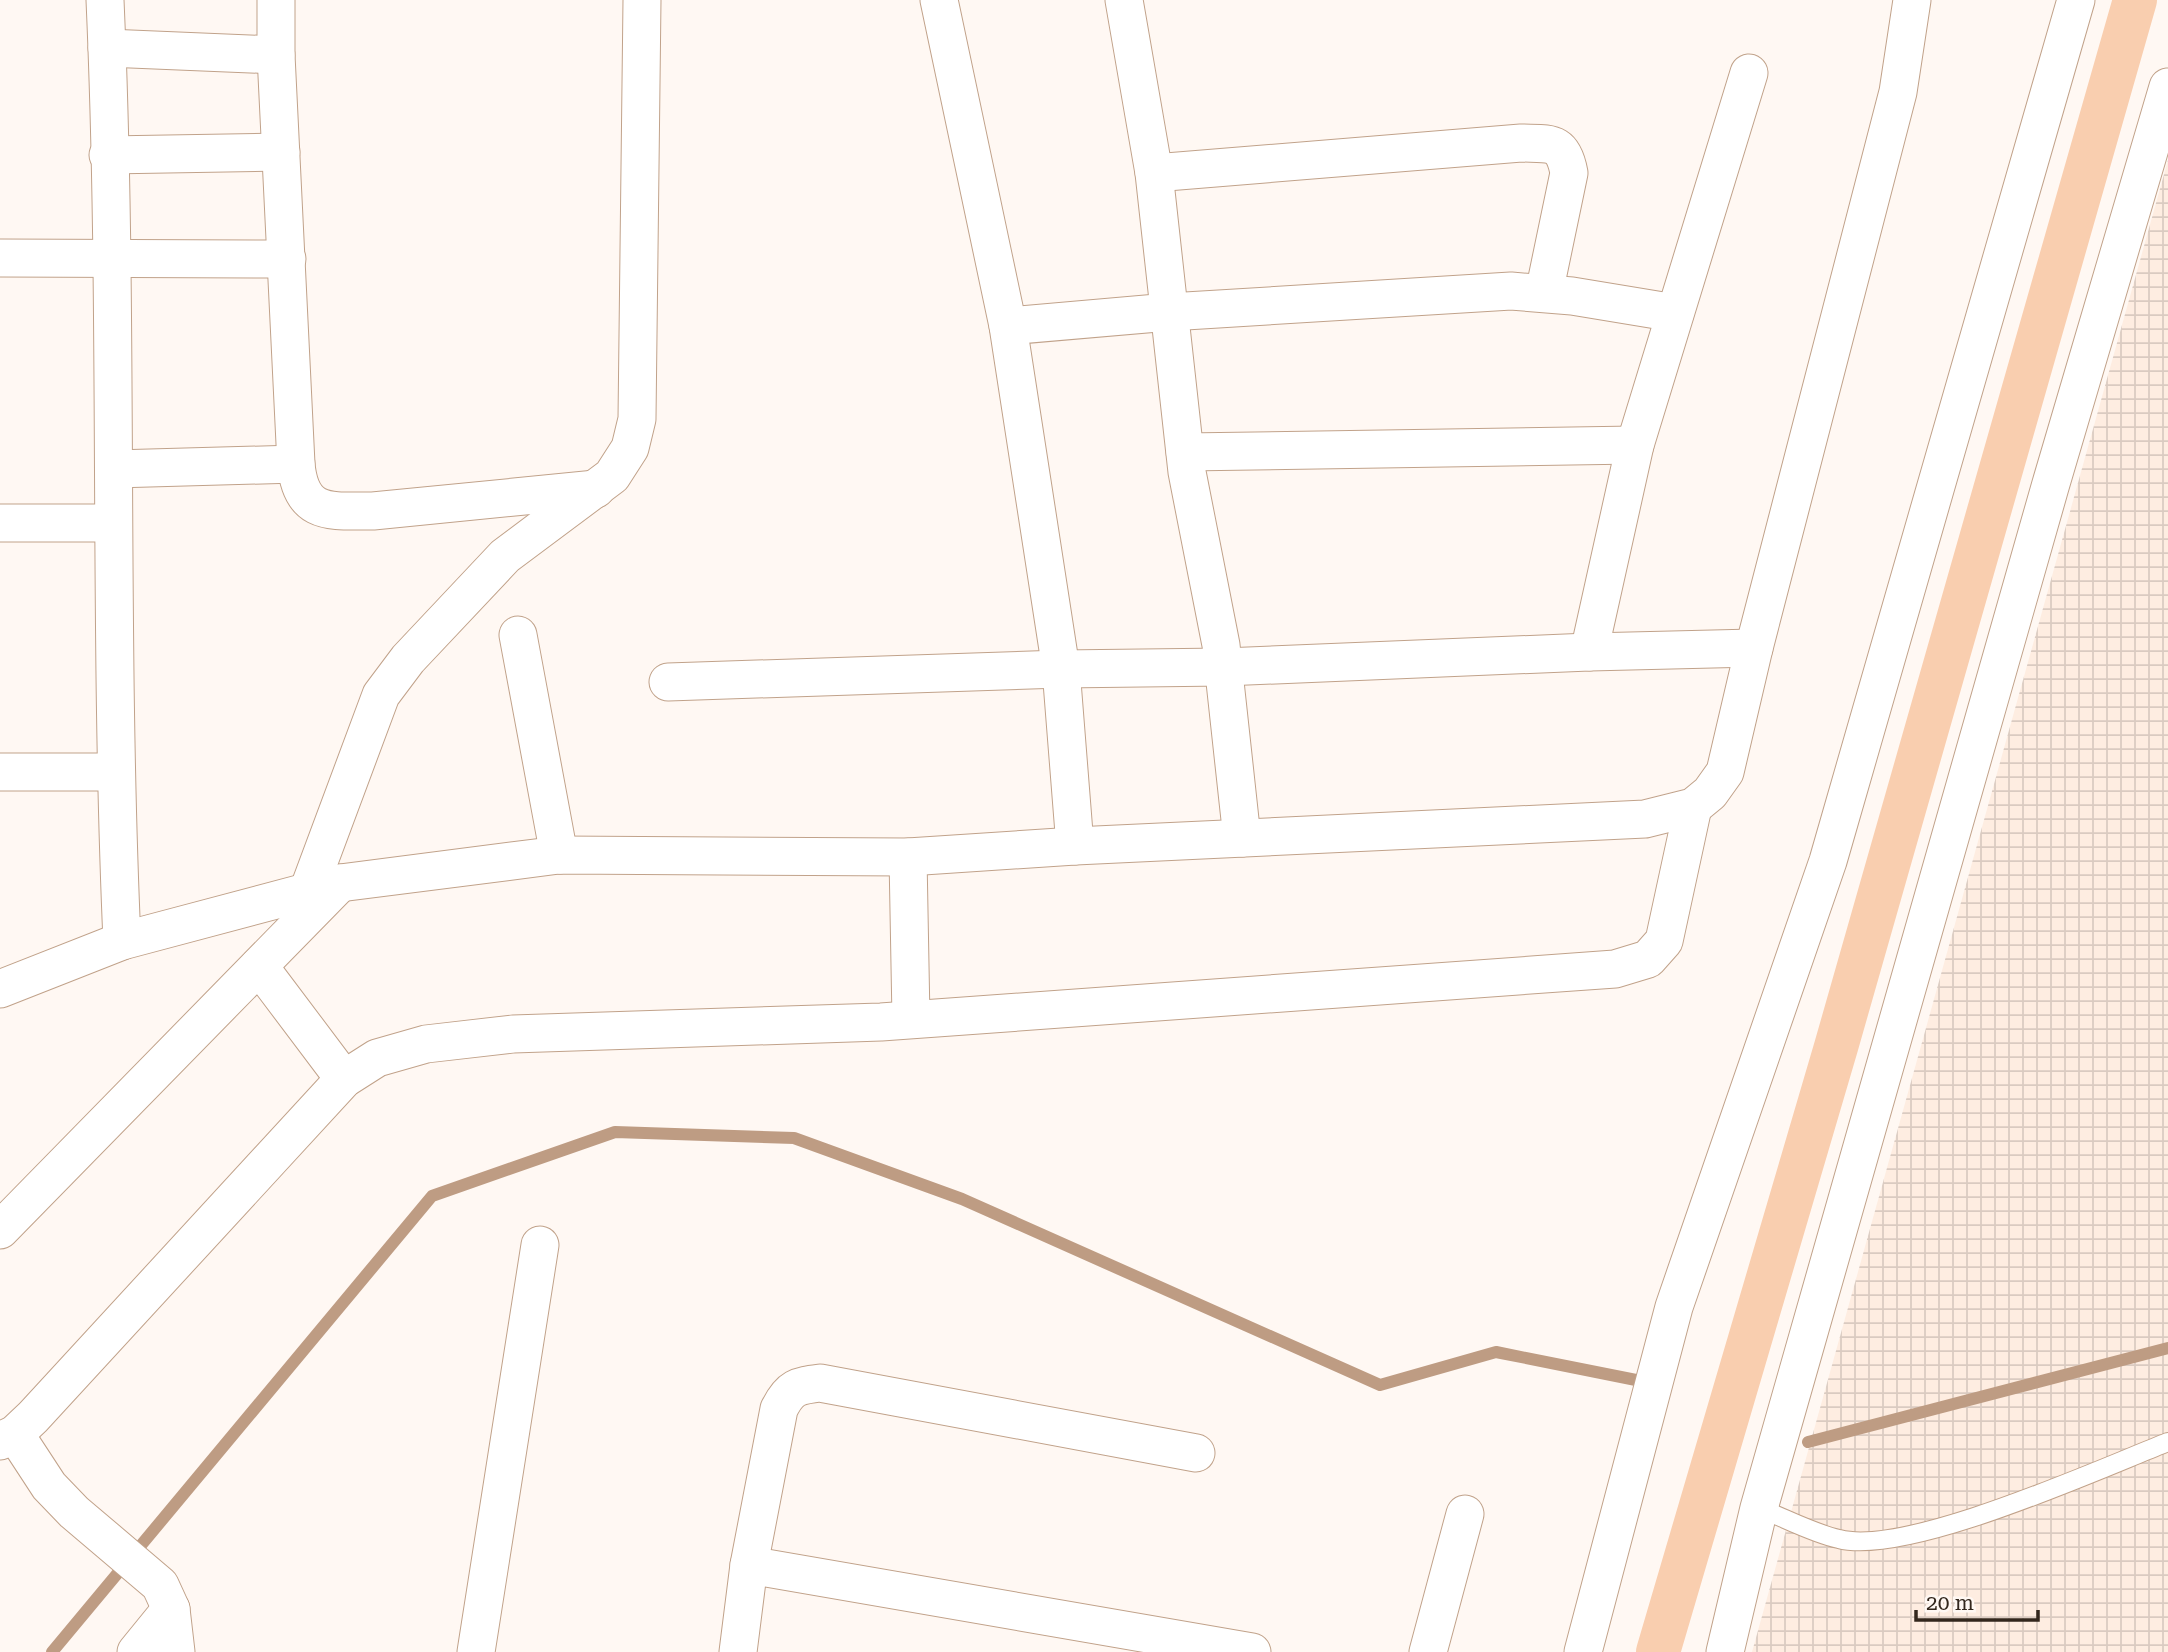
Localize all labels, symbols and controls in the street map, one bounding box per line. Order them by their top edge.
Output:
scale bar [1916,1578,2038,1622]
text: 20 m [1926,1591,1974,1615]

